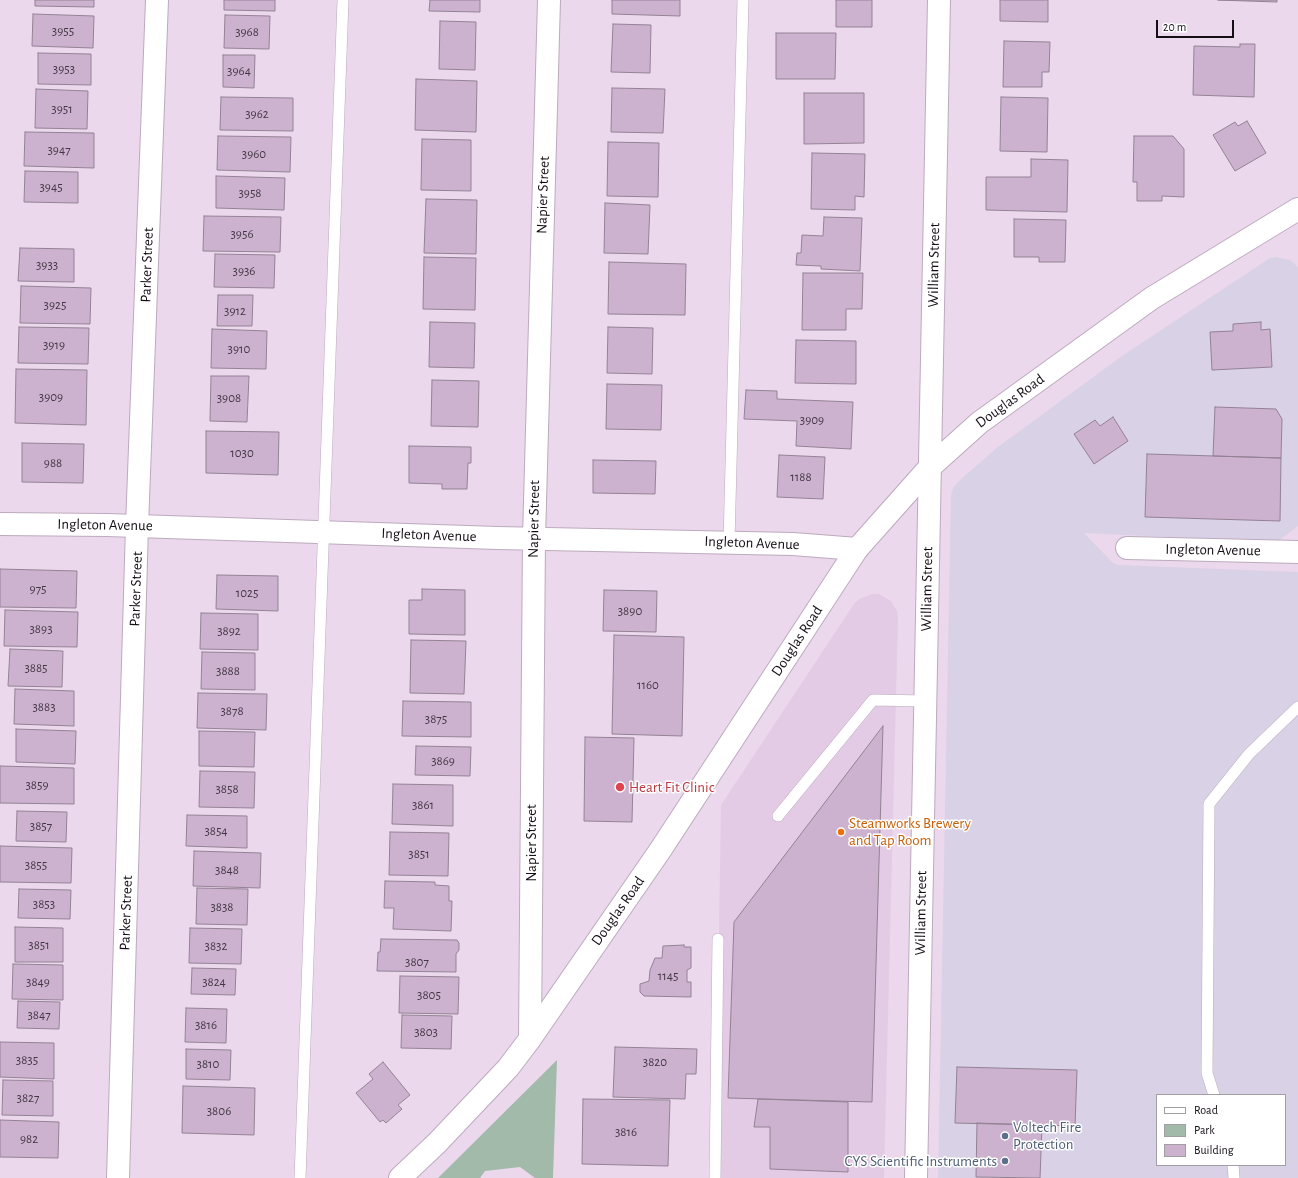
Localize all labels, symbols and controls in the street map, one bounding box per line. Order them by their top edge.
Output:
scale bar [1158,12,1236,38]
text: 20 m [1163,21,1186,33]
house number: 3955 [52,23,74,39]
house number: 3968 [235,24,259,40]
house number: 3953 [53,61,75,77]
house number: 3964 [227,63,251,79]
house number: 3951 [51,101,73,117]
house number: 3962 [245,106,269,122]
house number: 3947 [47,142,71,158]
house number: 3960 [242,146,266,162]
street label: Napier Street [533,156,553,234]
house number: 3945 [39,179,63,195]
house number: 3958 [238,185,262,201]
street label: William Street [924,223,944,307]
house number: 3956 [230,226,254,242]
street label: Parker Street [137,227,157,303]
house number: 3933 [36,257,58,273]
house number: 3936 [233,263,255,279]
house number: 3925 [44,297,66,313]
house number: 3912 [224,303,246,319]
house number: 3919 [43,337,65,353]
house number: 3910 [228,341,250,357]
street label: Douglas Road [972,370,1048,432]
house number: 3909 [39,389,63,405]
house number: 3908 [217,390,241,406]
house number: 3909 [800,412,824,428]
house number: 1030 [230,445,254,461]
house number: 988 [44,455,62,471]
house number: 1188 [790,469,812,485]
street label: Napier Street [524,480,544,558]
street label: Ingleton Avenue [57,515,153,535]
street label: Ingleton Avenue [381,524,477,546]
street label: Ingleton Avenue [704,532,800,554]
street label: Ingleton Avenue [1165,540,1261,560]
street label: William Street [917,547,937,631]
street label: Parker Street [126,551,146,627]
house number: 975 [30,581,46,597]
house number: 1025 [236,585,258,601]
street label: Douglas Road [768,602,826,680]
house number: 3890 [618,603,642,619]
house number: 3893 [30,621,52,637]
house number: 3892 [217,623,241,639]
house number: 3885 [24,660,48,676]
house number: 3888 [216,663,240,679]
house number: 1160 [637,677,659,693]
house number: 3883 [32,699,56,715]
house number: 3878 [220,703,244,719]
house number: 3875 [425,711,447,727]
house number: 3869 [431,753,455,769]
house number: 3859 [25,777,49,793]
place label: Heart Fit Clinic [629,778,714,796]
house number: 3858 [215,781,239,797]
marker: Heart Fit Clinic [614,781,626,793]
house number: 3861 [412,797,434,813]
street label: Napier Street [522,804,540,882]
place label: Steamworks Brewery and Tap Room [849,814,971,849]
house number: 3857 [30,818,52,834]
house number: 3854 [204,823,228,839]
marker: Steamworks Brewery and Tap Room [836,827,846,837]
house number: 3851 [408,846,430,862]
house number: 3855 [25,857,47,873]
house number: 3848 [215,862,239,878]
street label: William Street [911,871,931,955]
street label: Douglas Road [588,873,648,949]
street label: Parker Street [116,875,136,951]
house number: 3853 [33,896,55,912]
house number: 3838 [210,899,234,915]
house number: 3851 [28,937,50,953]
house number: 3832 [205,938,227,954]
house number: 3807 [405,954,429,970]
house number: 1145 [658,968,678,984]
house number: 3849 [26,974,50,990]
house number: 3824 [202,974,226,990]
house number: 3805 [417,987,441,1003]
house number: 3847 [27,1007,51,1023]
house number: 3816 [195,1017,217,1033]
house number: 3803 [414,1024,438,1040]
house number: 3835 [16,1052,38,1068]
house number: 3820 [643,1054,667,1070]
house number: 3810 [197,1056,219,1072]
house number: 3827 [17,1090,39,1106]
legend [1156,1094,1286,1166]
house number: 3806 [207,1103,231,1119]
text: Road [1194,1104,1218,1116]
place label: Voltech Fire Protection [1013,1118,1081,1153]
house number: 3816 [615,1124,637,1140]
text: Park [1194,1124,1215,1136]
house number: 982 [20,1131,38,1147]
marker: Voltech Fire Protection [1000,1131,1010,1141]
text: Building [1194,1144,1234,1156]
place label: CYS Scientific Instruments [845,1152,997,1170]
marker: CYS Scientific Instruments [1000,1156,1010,1166]

